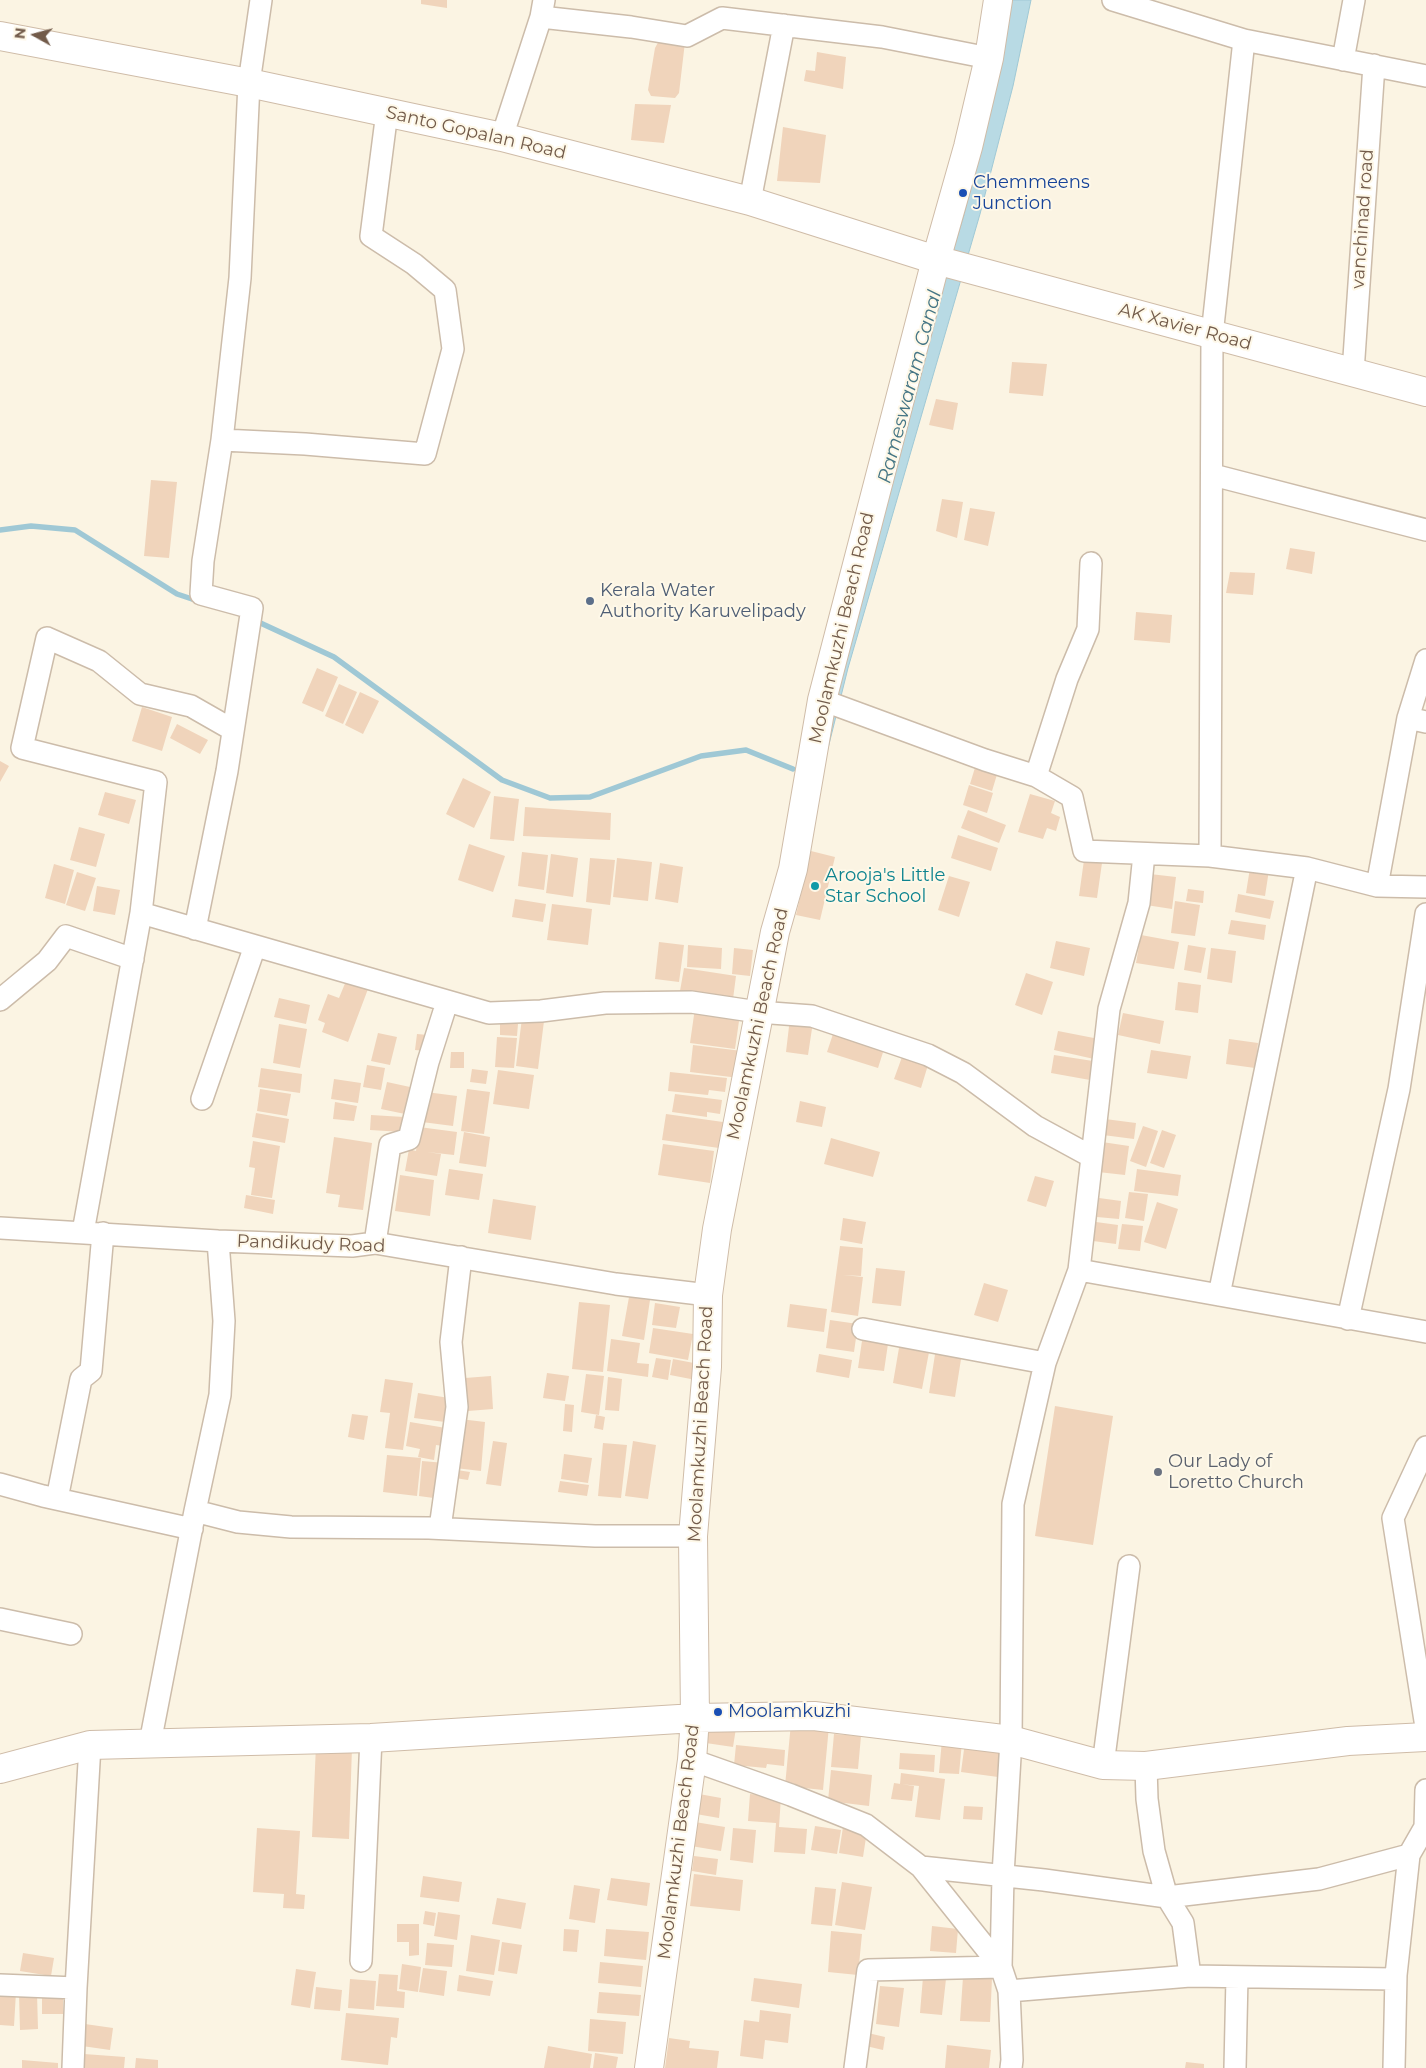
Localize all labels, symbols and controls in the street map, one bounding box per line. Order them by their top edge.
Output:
north arrow [10,10,60,60]
text: N [10,26,30,40]
street label: Santo Gopalan Road [384,102,568,164]
street label: vanchinad road [1347,148,1379,290]
place label: Chemmeens Junction [973,172,1090,214]
marker: Chemmeens Junction [957,187,969,199]
water label: Rameswaram Canal [873,288,947,486]
street label: AK Xavier Road [1116,299,1254,355]
street label: Moolamkuzhi Beach Road [805,510,879,746]
place label: Kerala Water Authority Karuvelipady [600,580,806,622]
marker: Kerala Water Authority Karuvelipady [584,595,596,607]
place label: Arooja's Little Star School [825,865,945,908]
marker: Arooja's Little Star School [809,880,821,892]
street label: Moolamkuzhi Beach Road [723,906,793,1142]
street label: Pandikudy Road [236,1231,386,1257]
street label: Moolamkuzhi Beach Road [684,1305,718,1543]
place label: Our Lady of Loretto Church [1168,1451,1304,1494]
marker: Our Lady of Loretto Church [1152,1466,1164,1478]
place label: Moolamkuzhi [728,1701,851,1723]
marker: Moolamkuzhi [712,1706,724,1718]
street label: Moolamkuzhi Beach Road [654,1723,704,1961]

